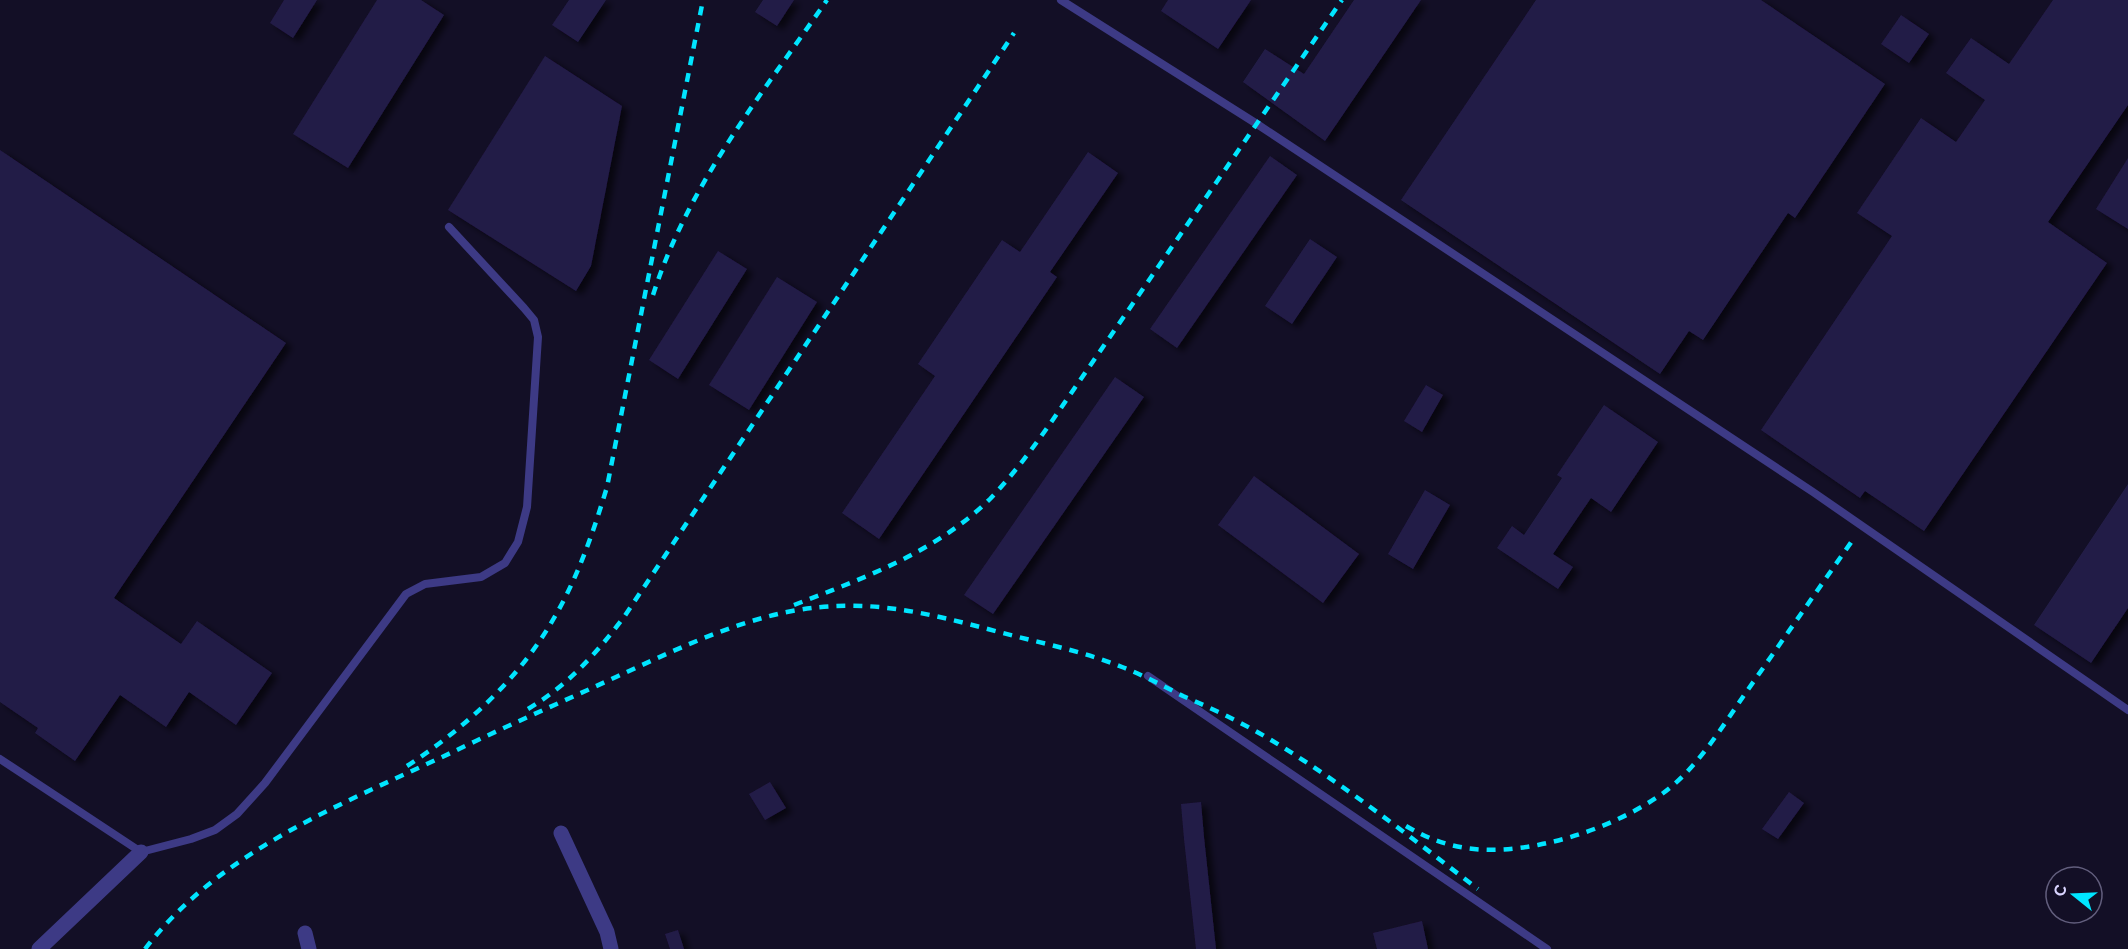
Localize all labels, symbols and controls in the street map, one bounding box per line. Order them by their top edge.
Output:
north arrow [2044,865,2104,925]
text: С [2049,882,2071,899]

